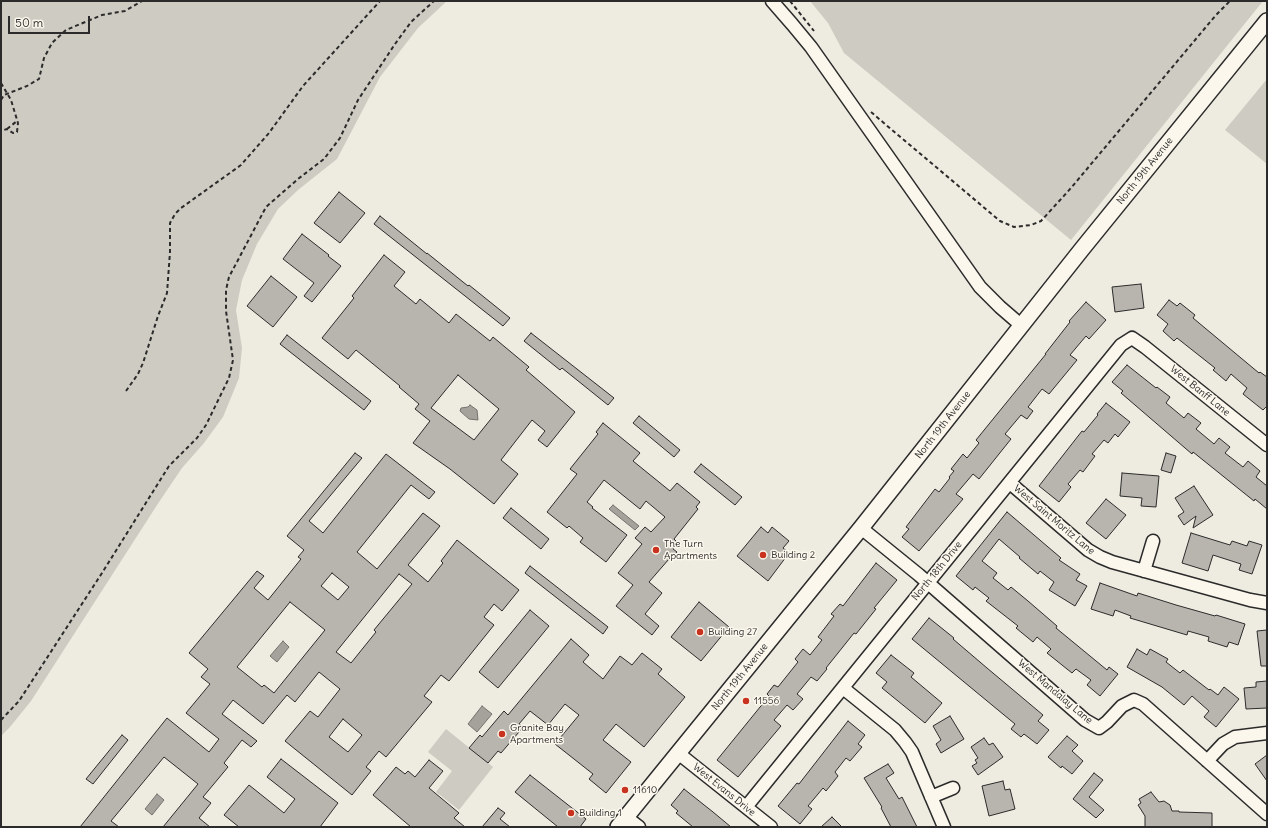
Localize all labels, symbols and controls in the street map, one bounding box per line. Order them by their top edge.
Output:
scale bar [10,8,92,34]
text: 50 m [15,15,43,30]
street label: North 19th Avenue [1114,135,1176,207]
street label: West Banff Lane [1168,363,1232,419]
street label: North 19th Avenue [913,389,973,461]
street label: West Saint Moritz Lane [1011,483,1097,557]
place label: The Turn Apartments [664,538,717,562]
street label: North 18th Drive [909,539,965,603]
marker: The Turn Apartments [651,545,661,555]
place label: Building 2 [771,549,815,561]
marker: Building 2 [758,550,768,560]
place label: Building 27 [708,626,757,638]
marker: Building 27 [695,627,705,637]
street label: North 19th Avenue [709,641,771,713]
street label: West Mandalay Lane [1015,657,1095,727]
place label: 11556 [754,695,779,707]
marker: 11556 [741,696,751,706]
place label: Granite Bay Apartments [510,722,564,746]
marker: Granite Bay Apartments [497,729,507,739]
street label: West Evans Drive [690,761,758,819]
place label: 11610 [633,784,657,796]
marker: 11610 [620,785,630,795]
place label: Building 1 [579,807,622,819]
marker: Building 1 [566,808,576,818]

